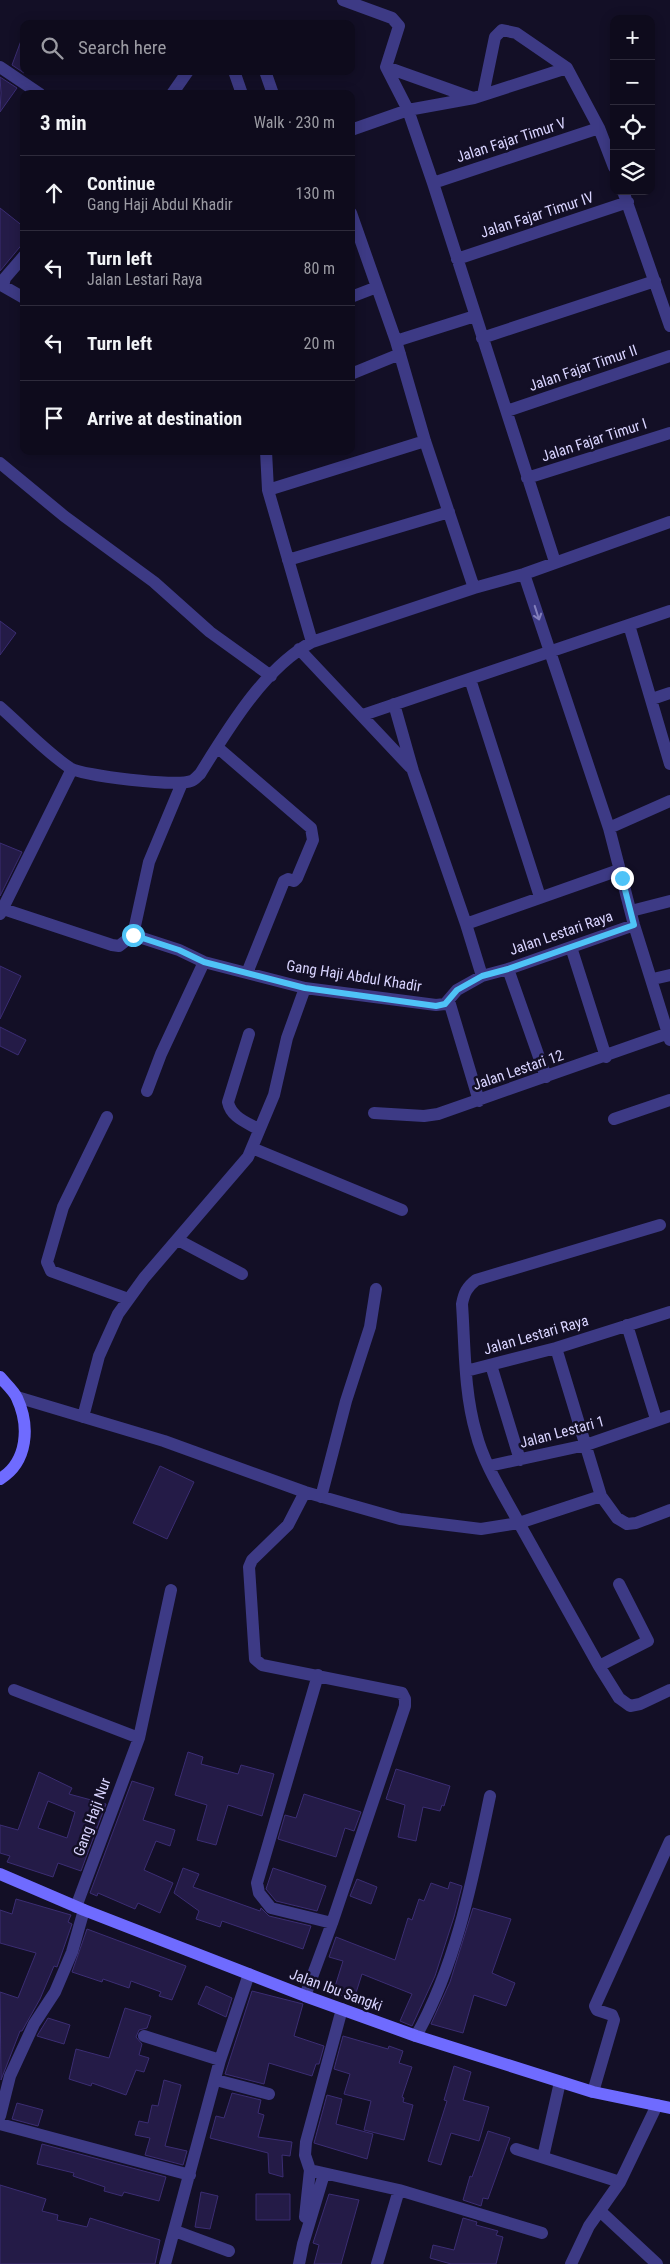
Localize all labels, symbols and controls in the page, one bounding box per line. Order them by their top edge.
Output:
map controls [610,15,655,195]
button: + [610,15,655,60]
search box [20,20,355,75]
icon: search [38,34,66,62]
text: Search here [78,36,166,59]
button: − [610,60,655,105]
button: locate [610,105,655,150]
text: 3 min [40,111,87,135]
text: Walk · 230 m [254,113,335,132]
street label: Jalan Fajar Timur V [454,114,569,166]
button: layers [610,150,655,195]
text: Continue [87,172,155,195]
icon: ahead [40,179,68,207]
text: 130 m [296,184,335,203]
street label: Jalan Fajar Timur IV [478,188,597,242]
text: Gang Haji Abdul Khadir [87,195,233,214]
text: Turn left [87,247,152,270]
icon: left [40,254,68,282]
text: 80 m [303,259,335,278]
text: Jalan Lestari Raya [87,270,202,289]
icon: left [40,329,68,357]
text: Turn left [87,332,152,355]
text: 20 m [303,334,335,353]
street label: Jalan Fajar Timur II [526,341,640,395]
icon: arrive [40,404,68,432]
text: Arrive at destination [87,407,242,430]
street label: Jalan Fajar Timur I [539,414,649,466]
one-way arrow [533,604,542,620]
route end [611,867,634,890]
street label: Jalan Lestari Raya [507,907,615,959]
route start [122,924,145,947]
street label: Gang Haji Abdul Khadir [285,956,423,996]
street label: Jalan Lestari 12 [470,1046,566,1094]
street label: Jalan Lestari Raya [482,1311,590,1359]
street label: Jalan Lestari 1 [518,1412,606,1452]
street label: Gang Haji Nur [70,1775,115,1859]
street label: Jalan Ibu Sangki [287,1965,385,2015]

